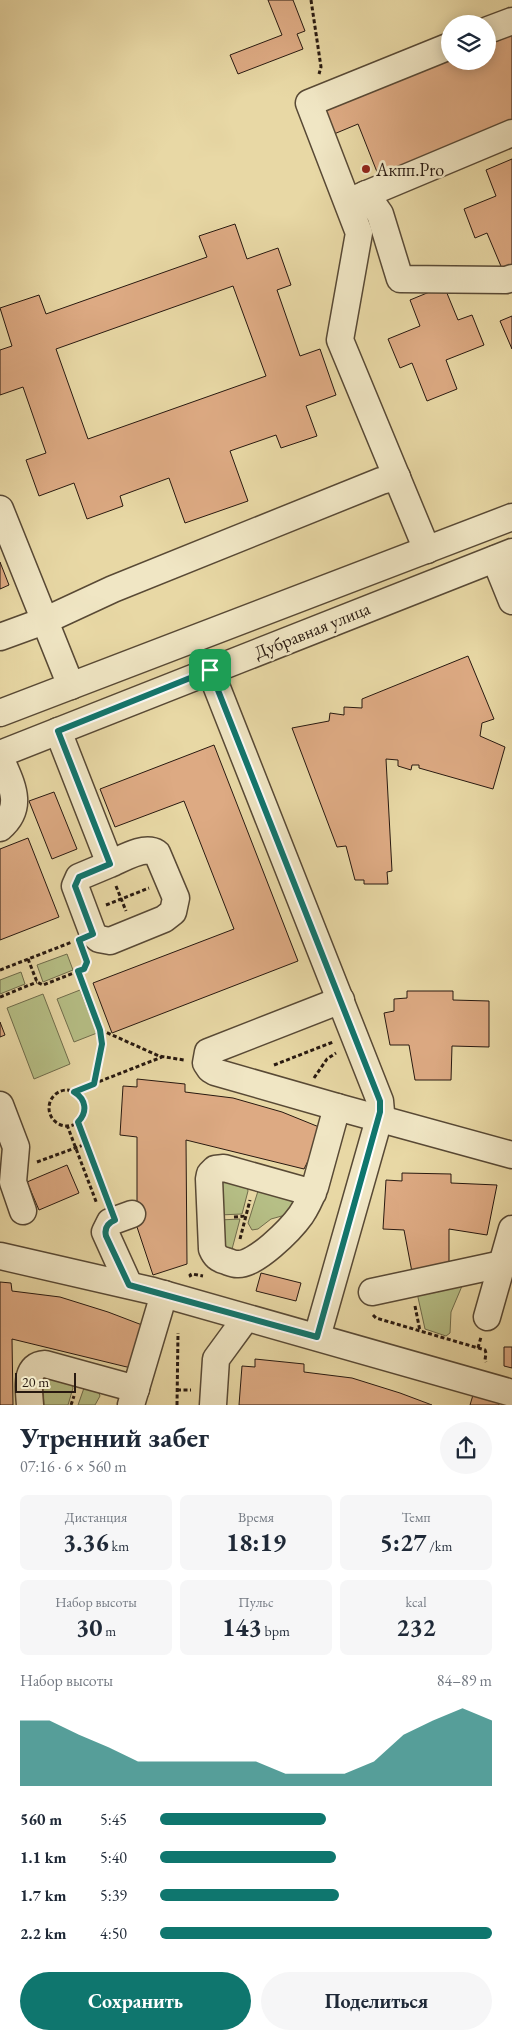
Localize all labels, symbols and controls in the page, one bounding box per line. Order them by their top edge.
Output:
map controls [441,15,496,70]
button: layers [441,15,496,70]
place label: Акпп.Pro [375,158,444,181]
marker: Акпп.Pro [360,163,372,175]
street label: Дубравная улица [251,596,374,664]
pin [189,649,231,691]
icon: arrive [196,656,224,684]
scale bar [15,1370,76,1393]
text: 20 m [22,1373,49,1391]
text: Утренний забег [20,1419,209,1455]
button: share [440,1422,492,1474]
text: 07:16 · 6 × 560 m [20,1456,127,1477]
text: Дистанция [65,1508,127,1526]
text: Время [238,1508,274,1526]
text: Темп [401,1508,431,1526]
text: 3.36 [63,1526,109,1558]
text: 18:19 [226,1526,286,1558]
text: 5:27 [380,1526,426,1558]
text: km [109,1537,129,1555]
text: /km [426,1537,452,1555]
text: Набор высоты [55,1593,137,1611]
text: Пульс [238,1593,274,1611]
text: kcal [406,1593,427,1611]
text: 30 [76,1611,102,1643]
text: 143 [222,1611,262,1643]
text: 232 [396,1611,436,1643]
text: m [102,1622,116,1640]
text: bpm [262,1622,290,1640]
text: Набор высоты [20,1670,113,1691]
text: 84–89 m [437,1670,492,1691]
text: 560 m [20,1809,62,1830]
text: 5:45 [100,1809,127,1830]
text: 1.1 km [20,1847,66,1868]
text: 5:40 [100,1847,127,1868]
text: 1.7 km [20,1885,66,1906]
text: 5:39 [100,1885,127,1906]
text: 2.2 km [20,1923,66,1944]
text: 4:50 [100,1923,127,1944]
button: Сохранить [20,1972,251,2030]
button: Поделиться [261,1972,492,2030]

